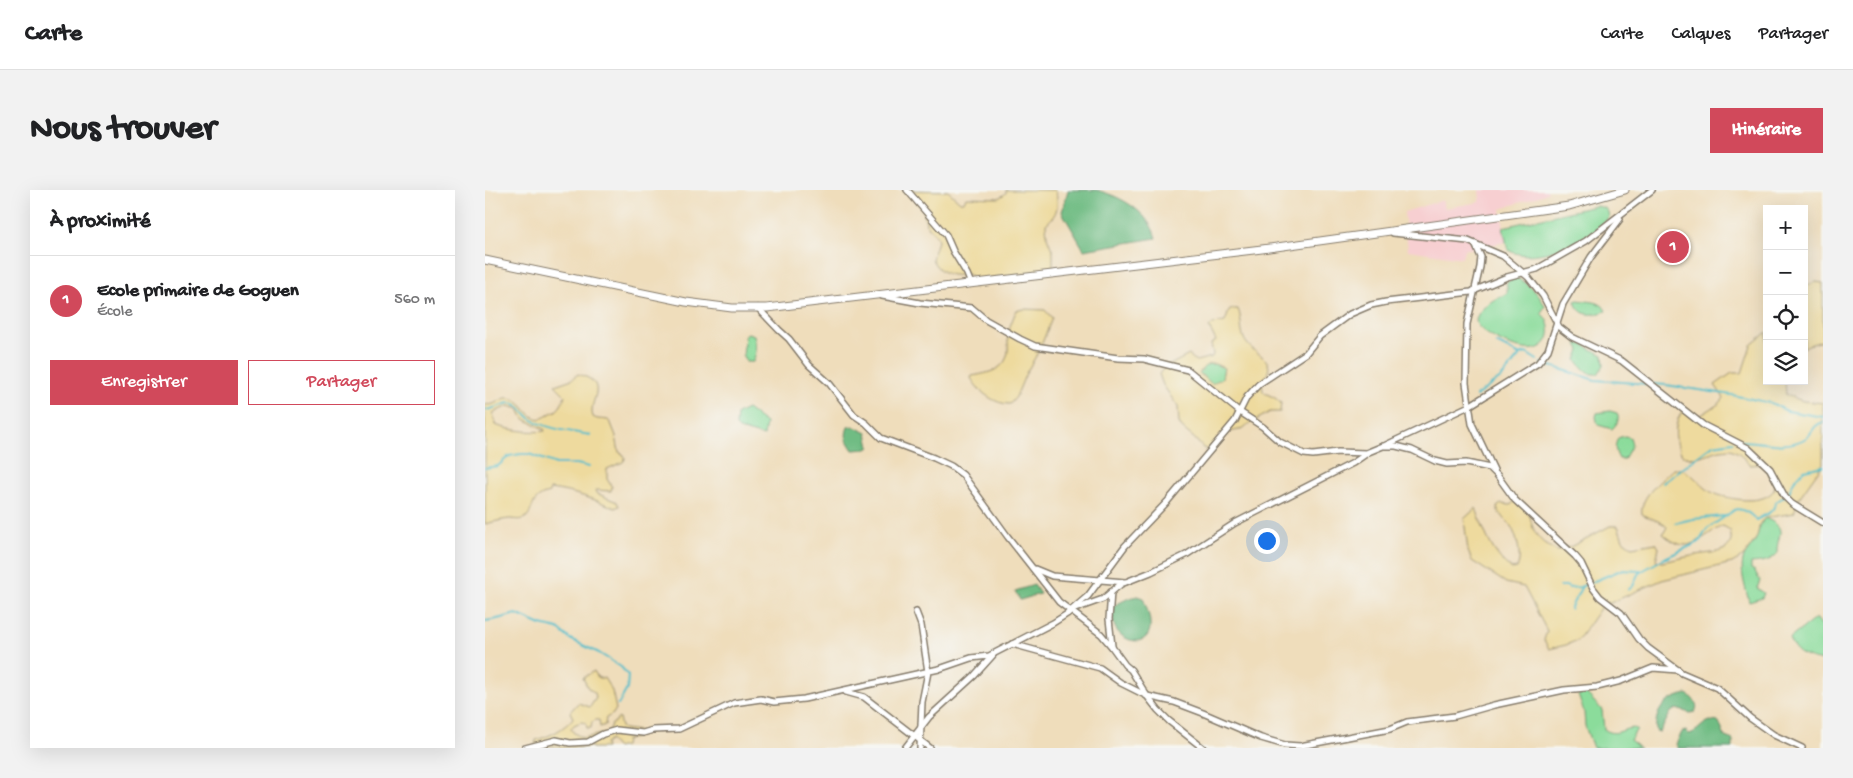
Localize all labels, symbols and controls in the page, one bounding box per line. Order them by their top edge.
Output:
text: Carte [25,20,82,49]
text: Carte [1601,24,1644,45]
text: Calques [1672,24,1730,45]
text: Partager [1758,24,1828,45]
button: Itinéraire [1710,108,1823,153]
text: Nous trouver [30,110,216,151]
map controls [1763,205,1808,385]
button: + [1763,205,1808,250]
text: À proximité [50,210,151,235]
pin: 1 [1657,228,1689,266]
button: − [1763,250,1808,295]
text: Ecole primaire de Goguen [97,280,299,303]
text: 1 [63,291,69,310]
text: 560 m [394,291,435,310]
button: locate [1763,295,1808,340]
text: École [97,303,133,322]
button: layers [1763,340,1808,385]
button: Enregistrer [50,360,238,405]
button: Partager [248,360,435,405]
your location [1254,528,1280,554]

